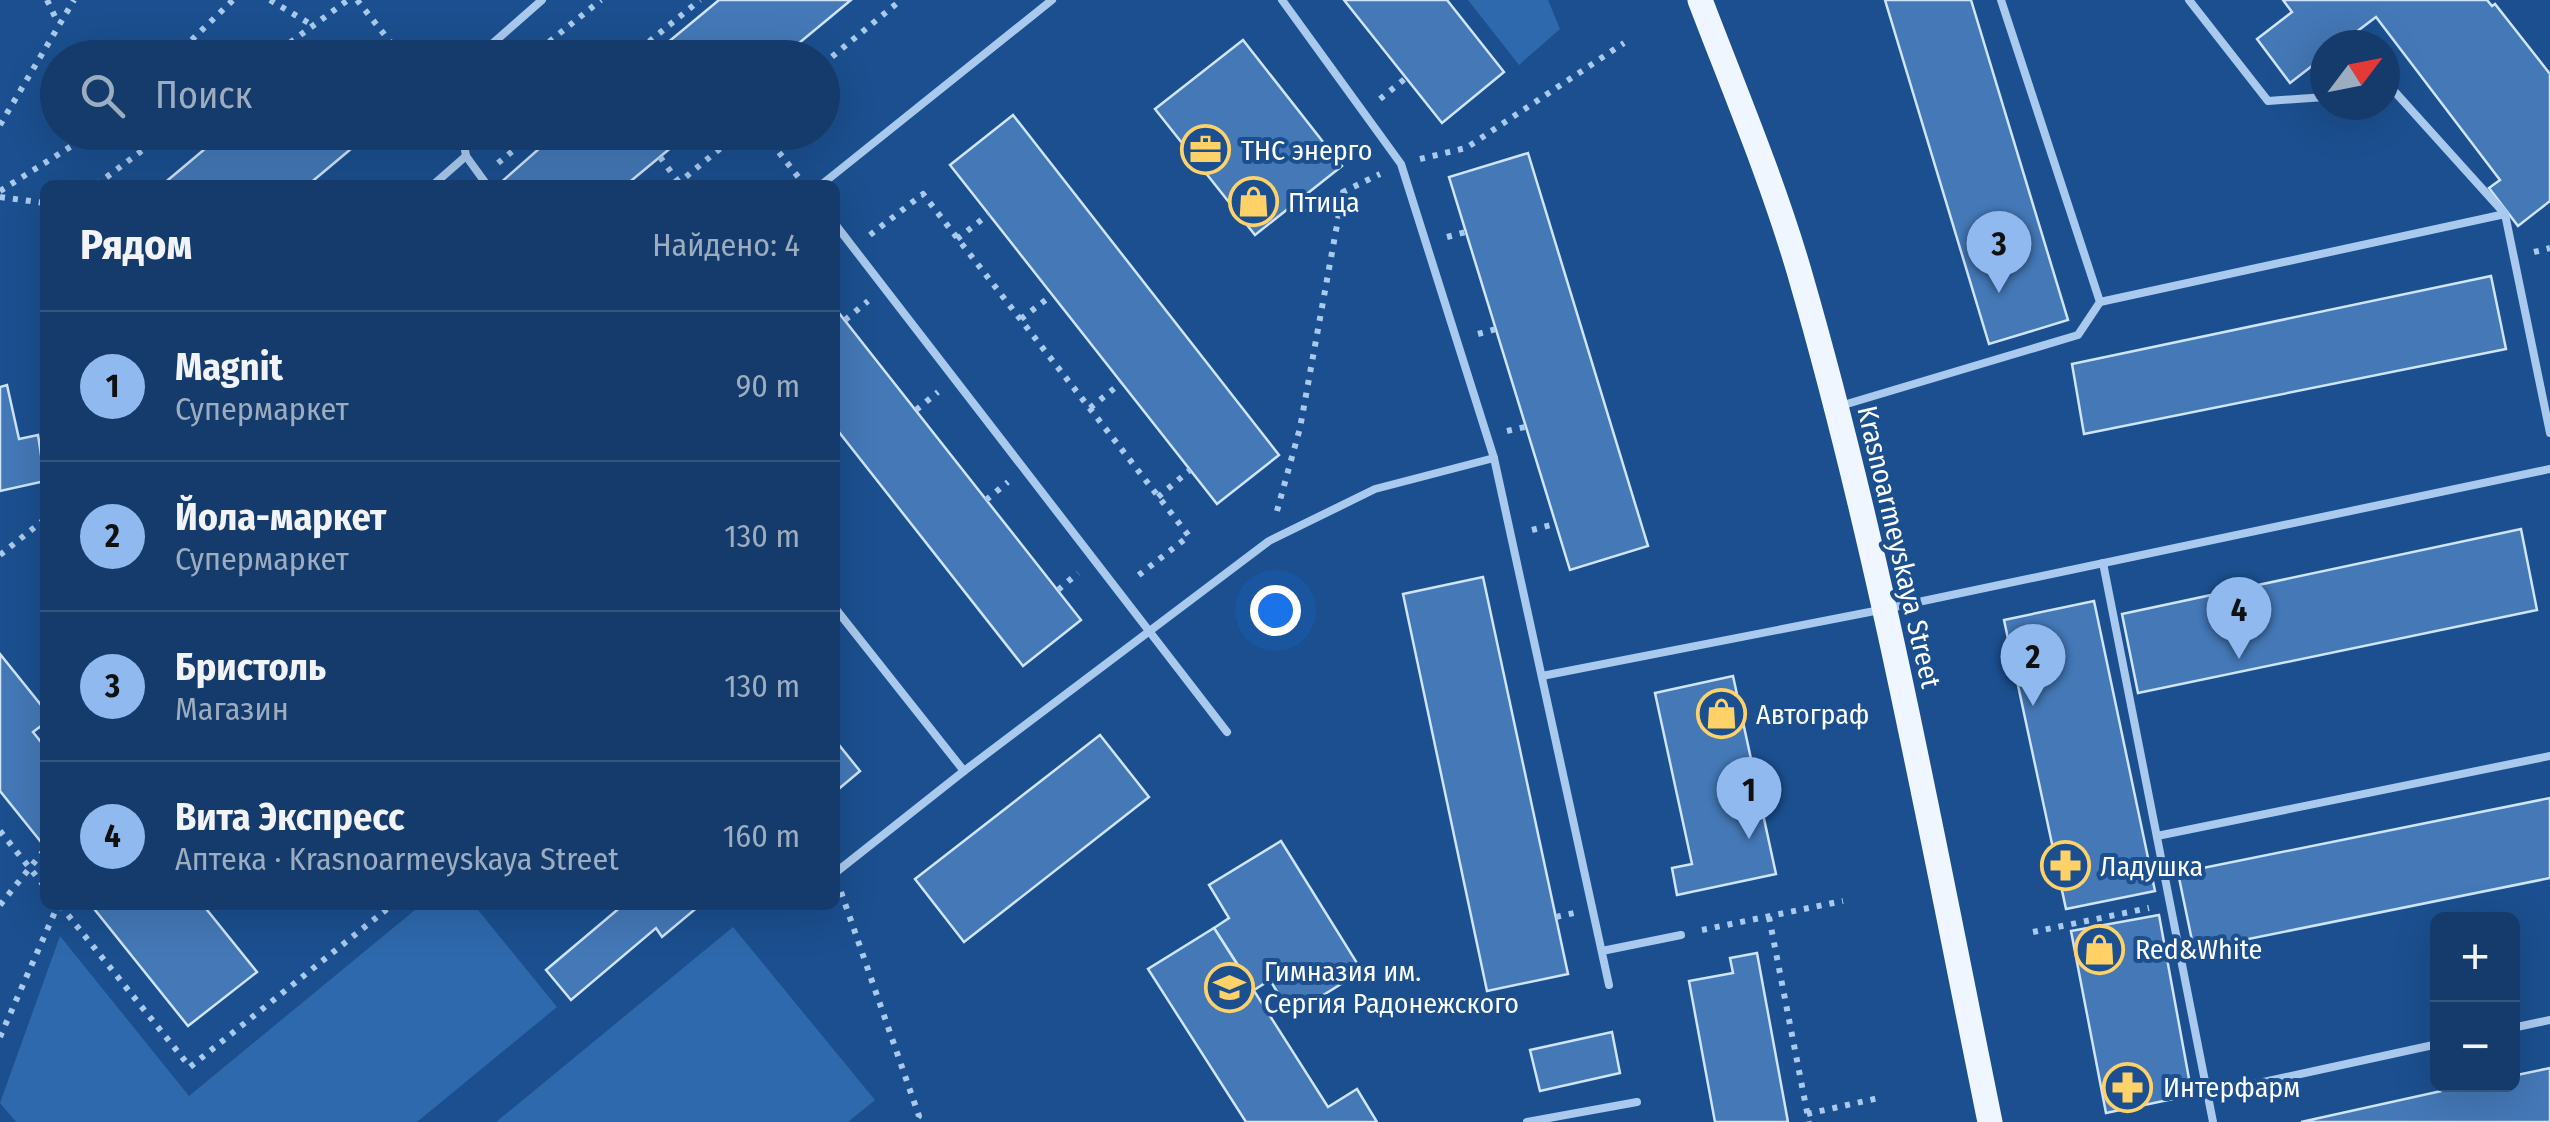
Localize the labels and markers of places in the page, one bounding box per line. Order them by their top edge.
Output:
office icon: ТНС энерго [1180,124,1232,176]
place label: ТНС энерго [1241,134,1373,167]
shop icon: Птица [1227,176,1279,228]
place label: Птица [1288,186,1360,219]
pin: 3 [1966,210,2032,293]
pin: 4 [2206,576,2272,659]
pin: 2 [2000,624,2066,706]
shop icon: Автограф [1695,688,1747,740]
place label: Автограф [1756,698,1869,731]
pin: 1 [1716,756,1782,839]
pharmacy icon: Ладушка [2039,840,2091,892]
place label: Ладушка [2100,850,2203,883]
shop icon: Red&White [2074,923,2126,975]
place label: Red&White [2135,933,2262,966]
place label: Гимназия им. Сергия Радонежского [1264,955,1519,1020]
school or university icon: Гимназия им. Сергия Радонежского [1203,961,1255,1013]
pharmacy icon: Интерфарм [2102,1061,2154,1113]
place label: Интерфарм [2163,1071,2300,1104]

